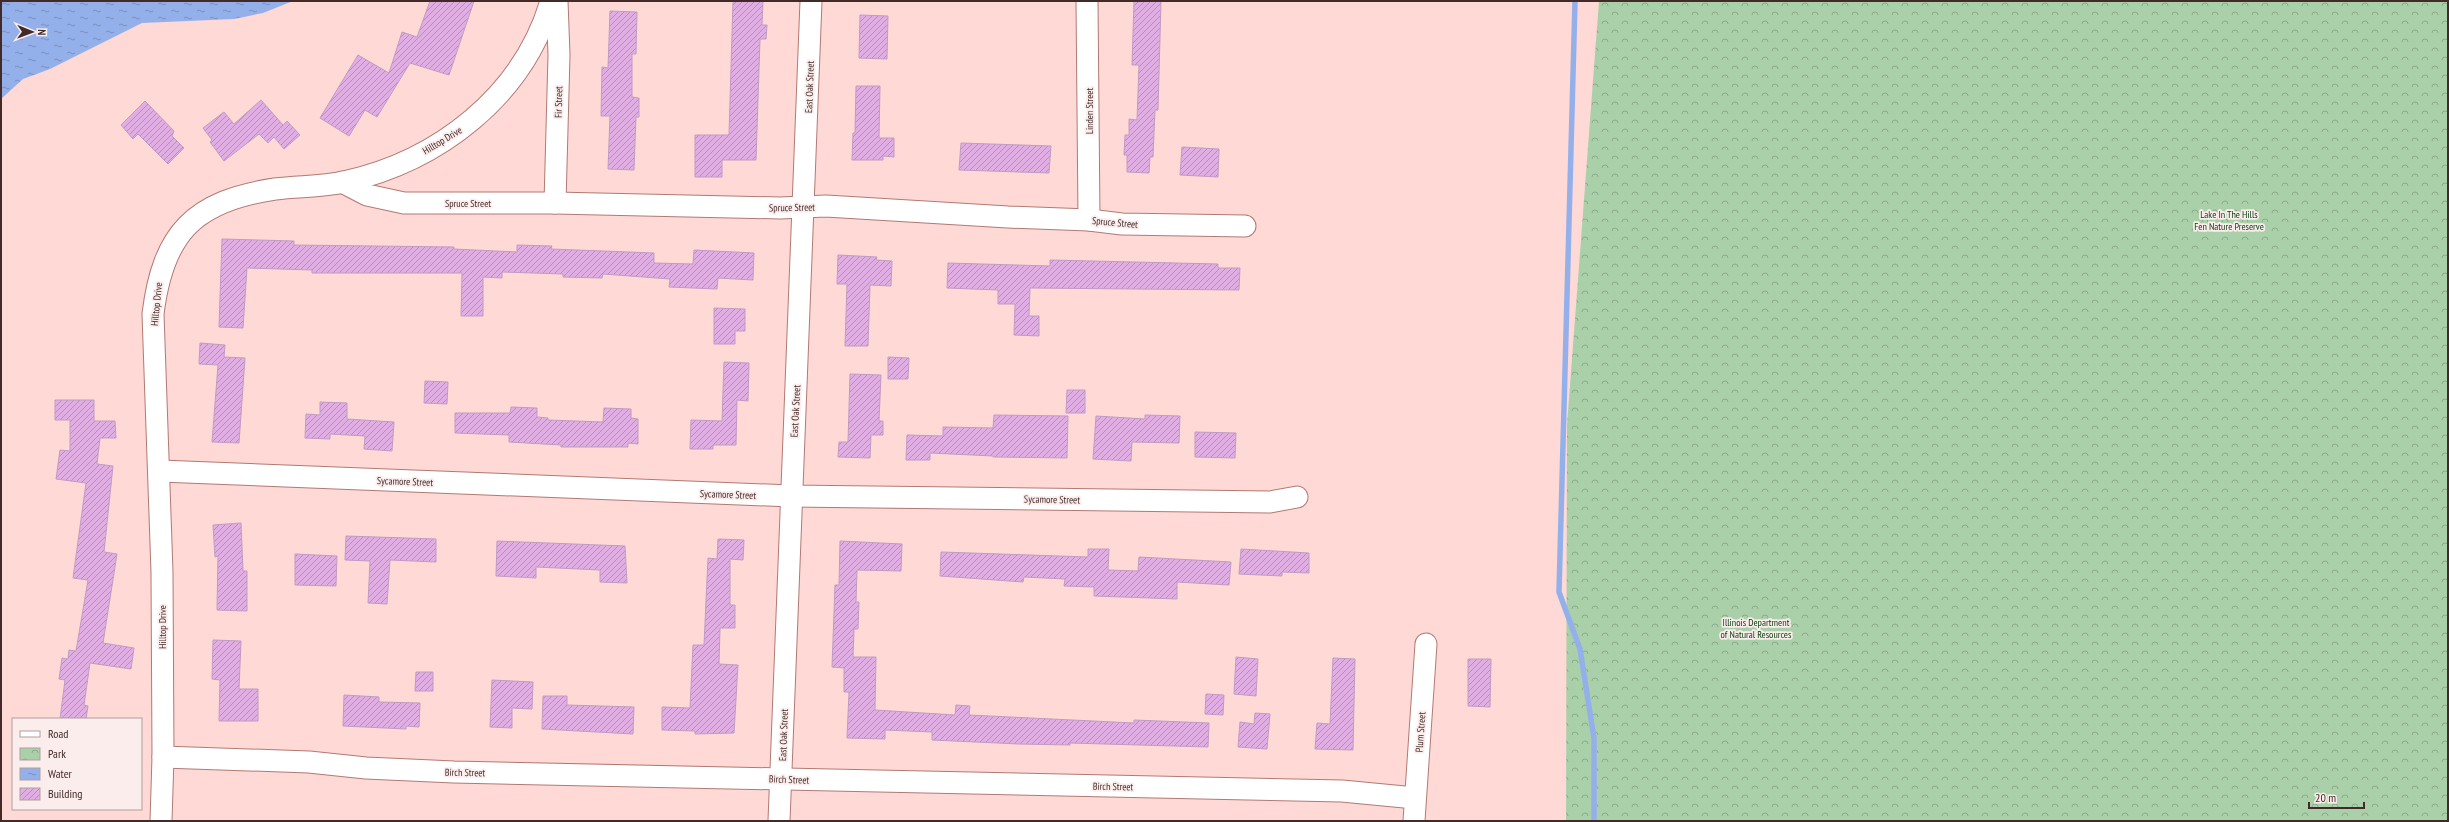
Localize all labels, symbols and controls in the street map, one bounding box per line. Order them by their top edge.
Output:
north arrow [12,12,52,52]
text: N [35,29,49,35]
street label: East Oak Street [802,60,817,113]
street label: Fir Street [552,86,565,118]
street label: Linden Street [1083,88,1096,134]
street label: Hilltop Drive [420,124,464,157]
street label: Spruce Street [445,197,491,210]
street label: Spruce Street [769,201,815,214]
park label: Lake In The Hills Fen Nature Preserve [2194,208,2264,233]
street label: Spruce Street [1091,214,1139,231]
street label: Hilltop Drive [148,282,165,327]
street label: East Oak Street [788,384,803,438]
street label: Sycamore Street [377,474,433,489]
street label: Sycamore Street [700,487,756,502]
street label: Sycamore Street [1024,493,1080,506]
street label: Hilltop Drive [156,605,169,649]
park label: Illinois Department of Natural Resources [1721,616,1792,641]
street label: East Oak Street [776,708,791,761]
street label: Plum Street [1413,711,1428,753]
legend [12,718,142,810]
text: Road [48,726,68,741]
text: Park [48,746,66,761]
text: Water [48,766,73,781]
street label: Birch Street [445,766,486,779]
street label: Birch Street [769,772,810,787]
street label: Birch Street [1093,780,1134,793]
scale bar [2309,784,2364,810]
text: Building [48,786,83,801]
text: 20 m [2315,790,2336,805]

